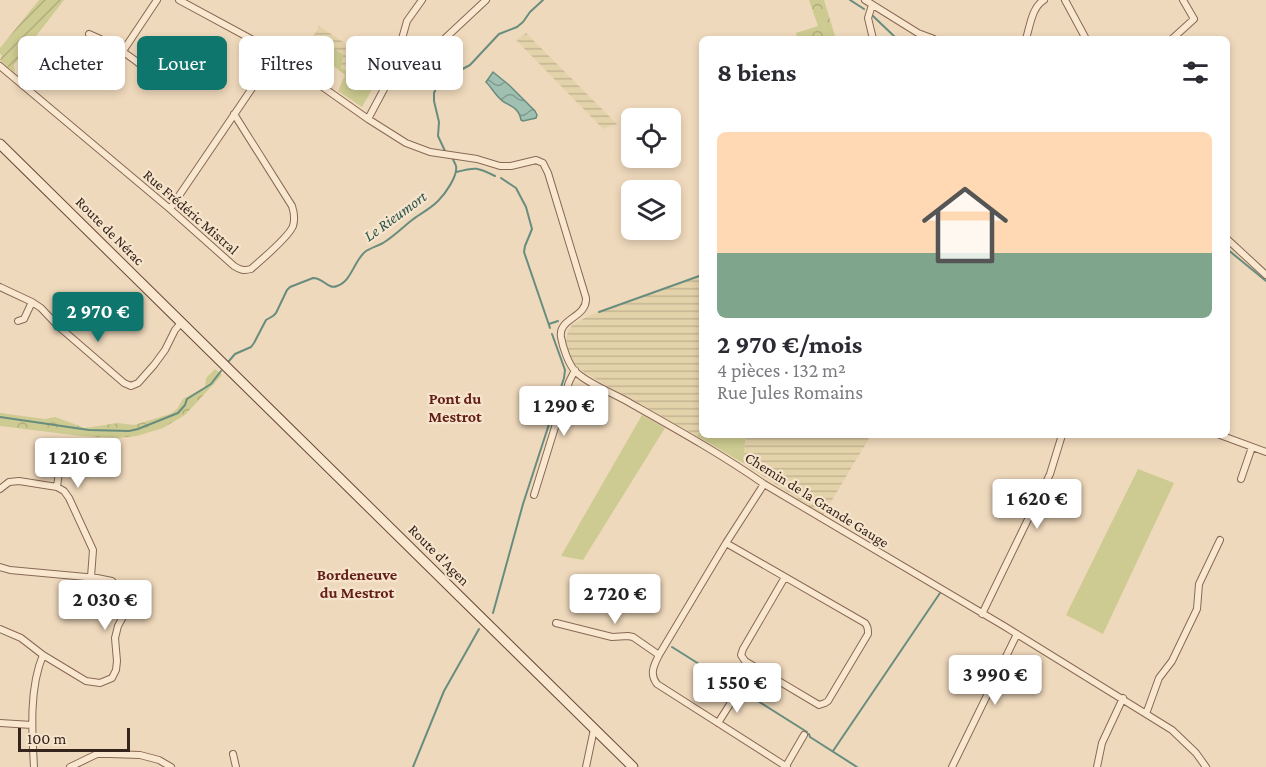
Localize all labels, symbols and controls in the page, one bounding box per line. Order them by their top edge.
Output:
chip: Acheter [18,36,125,90]
chip: Louer [137,36,227,90]
chip: Filtres [239,36,334,90]
chip: Nouveau [346,36,463,90]
icon: filters [1179,56,1212,89]
text: 8 biens [717,58,796,87]
map controls [621,108,681,240]
button: locate [621,108,681,168]
street label: Rue Frédéric Mistral [140,166,242,258]
icon: home [911,171,1019,279]
button: layers [621,180,681,240]
water label: Le Rieumort [360,187,430,244]
street label: Route de Nérac [73,194,148,269]
pin: 2 970 € [43,292,153,343]
text: 2 970 € [66,300,130,322]
text: 2 970 €/mois [717,330,862,359]
text: 4 pièces · 132 m² [717,359,846,381]
text: Rue Jules Romains [717,381,863,403]
pin: 1 290 € [509,386,619,437]
district label: Pont du Mestrot [428,390,482,425]
text: 1 290 € [533,394,595,416]
pin: 1 210 € [23,438,133,489]
text: 1 210 € [49,446,107,468]
street label: Chemin de la Grande Gauge [742,449,892,552]
pin: 1 620 € [982,479,1092,530]
text: 1 620 € [1006,487,1068,509]
street label: Route d'Agen [405,521,473,589]
district label: Bordeneuve du Mestrot [317,566,398,601]
pin: 2 720 € [560,574,670,625]
pin: 2 030 € [50,580,160,631]
text: 2 720 € [583,582,647,604]
text: 2 030 € [73,588,137,610]
pin: 3 990 € [940,655,1050,706]
pin: 1 550 € [682,663,792,714]
text: 3 990 € [963,663,1027,685]
text: 1 550 € [707,671,767,693]
scale bar [18,725,130,752]
text: 100 m [27,730,66,747]

